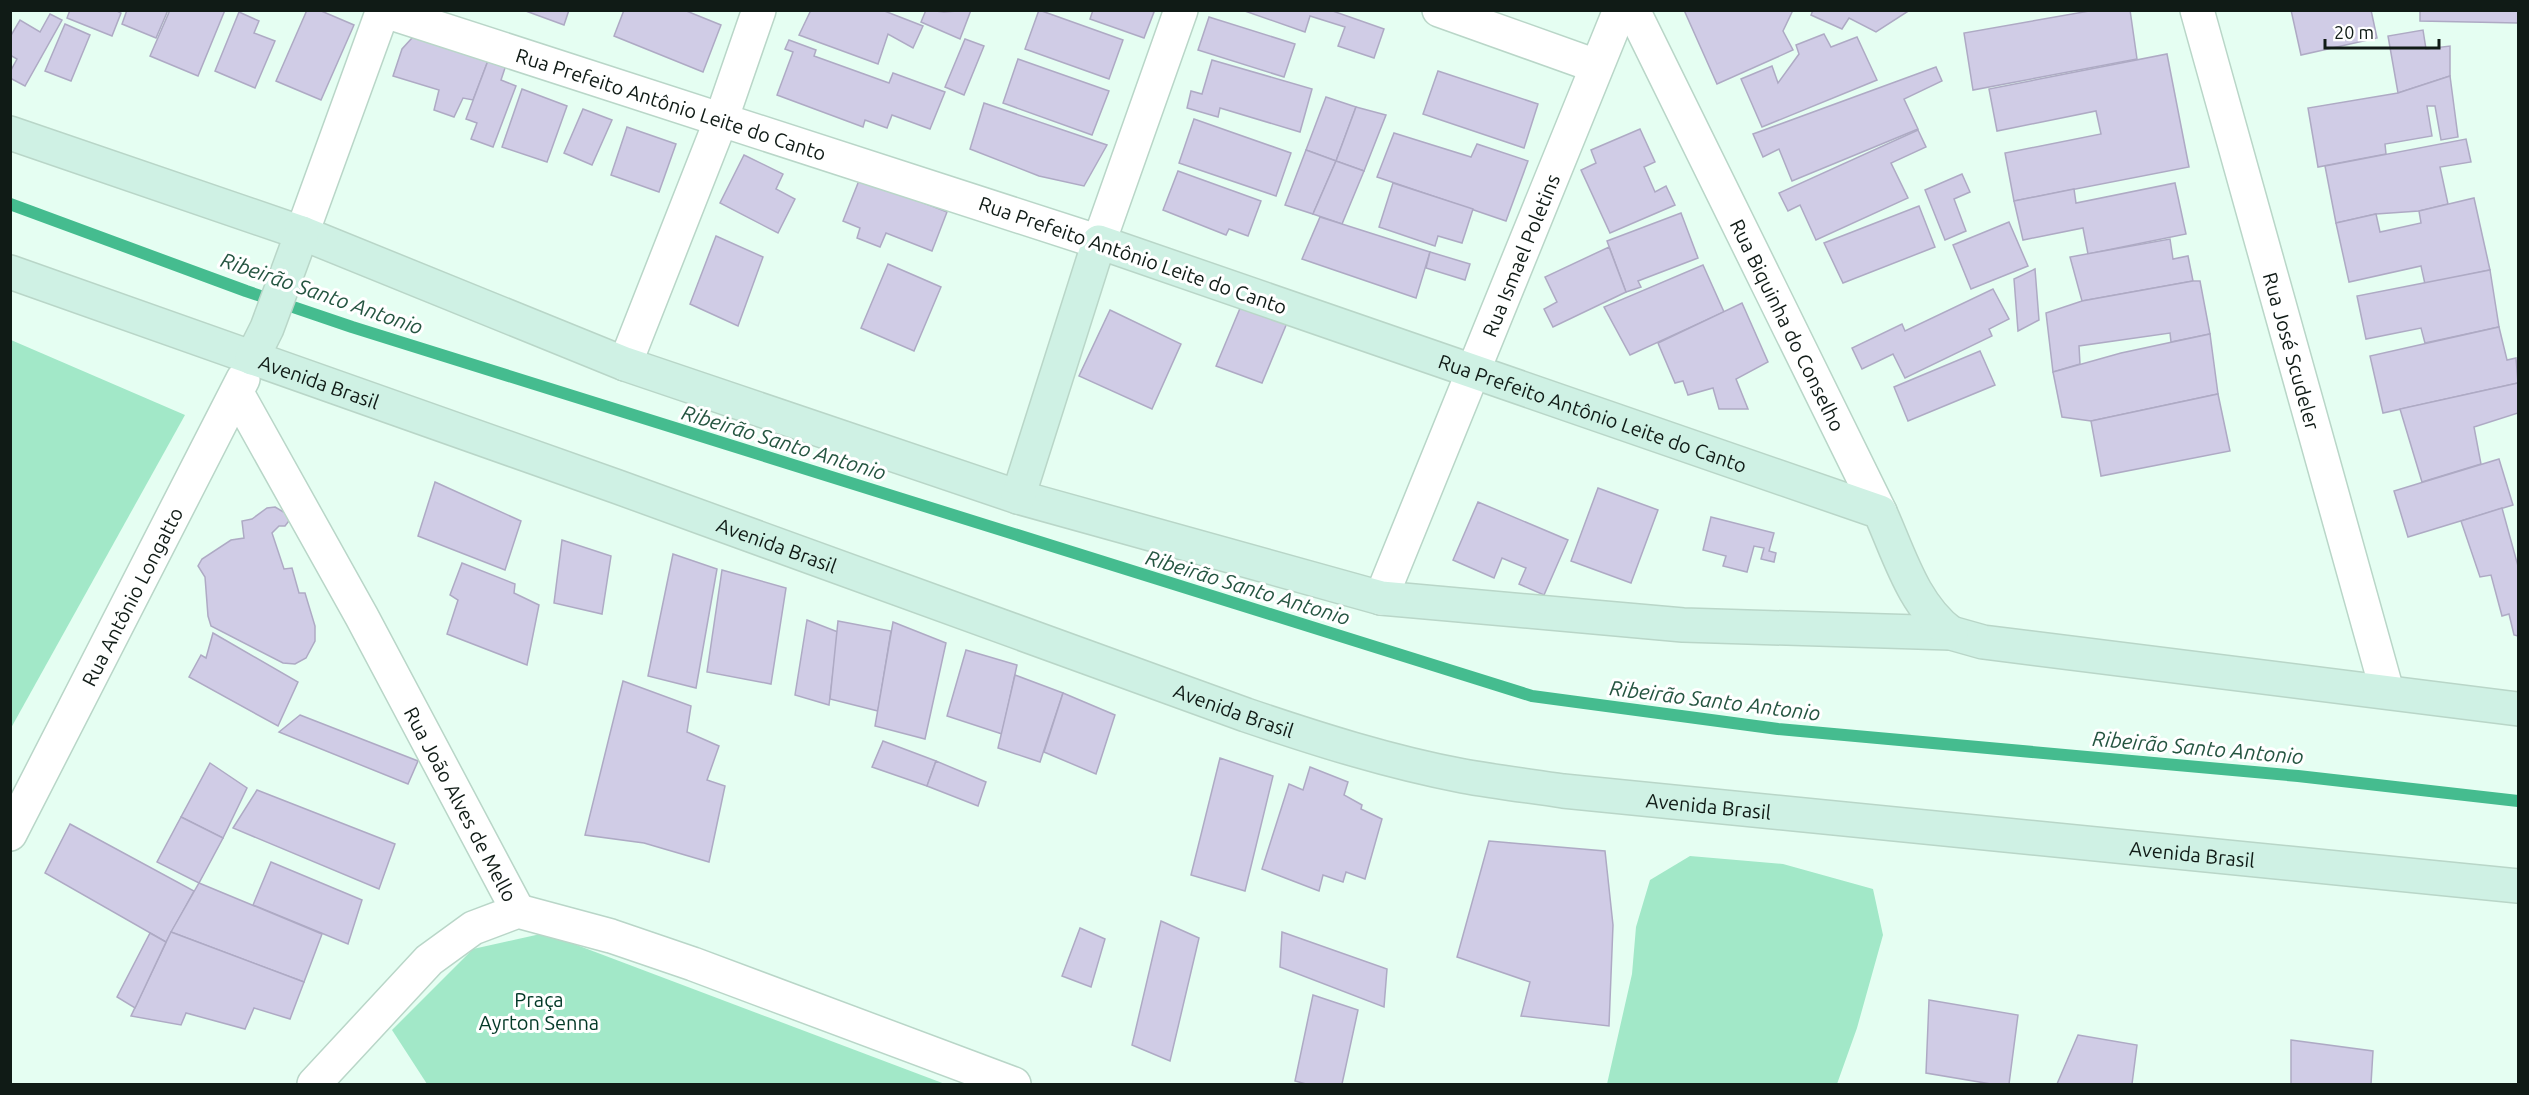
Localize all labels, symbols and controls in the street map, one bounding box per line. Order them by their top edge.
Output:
scale bar [2325,12,2439,50]
text: 20 m [2334,22,2374,42]
street label: Rua Prefeito Antônio Leite do Canto [513,43,829,165]
street label: Rua Ismael Poletins [1477,170,1564,340]
street label: Rua Prefeito Antônio Leite do Canto [976,191,1290,319]
street label: Rua Biquinha do Conselho [1726,215,1850,435]
water label: Ribeirão Santo Antonio [218,247,426,339]
street label: Rua José Scudeler [2259,270,2325,433]
street label: Rua Prefeito Antônio Leite do Canto [1436,349,1750,477]
street label: Avenida Brasil [256,350,382,413]
water label: Ribeirão Santo Antonio [679,400,889,484]
street label: Rua Antônio Longatto [76,503,187,690]
street label: Avenida Brasil [714,512,840,577]
water label: Ribeirão Santo Antonio [1143,545,1353,629]
water label: Ribeirão Santo Antonio [1608,675,1822,725]
street label: Avenida Brasil [1171,678,1297,742]
street label: Rua João Alves de Mello [400,703,522,905]
water label: Ribeirão Santo Antonio [2091,726,2305,768]
street label: Avenida Brasil [1645,788,1772,823]
street label: Avenida Brasil [2128,836,2256,871]
park label: Praça Ayrton Senna [479,988,599,1034]

